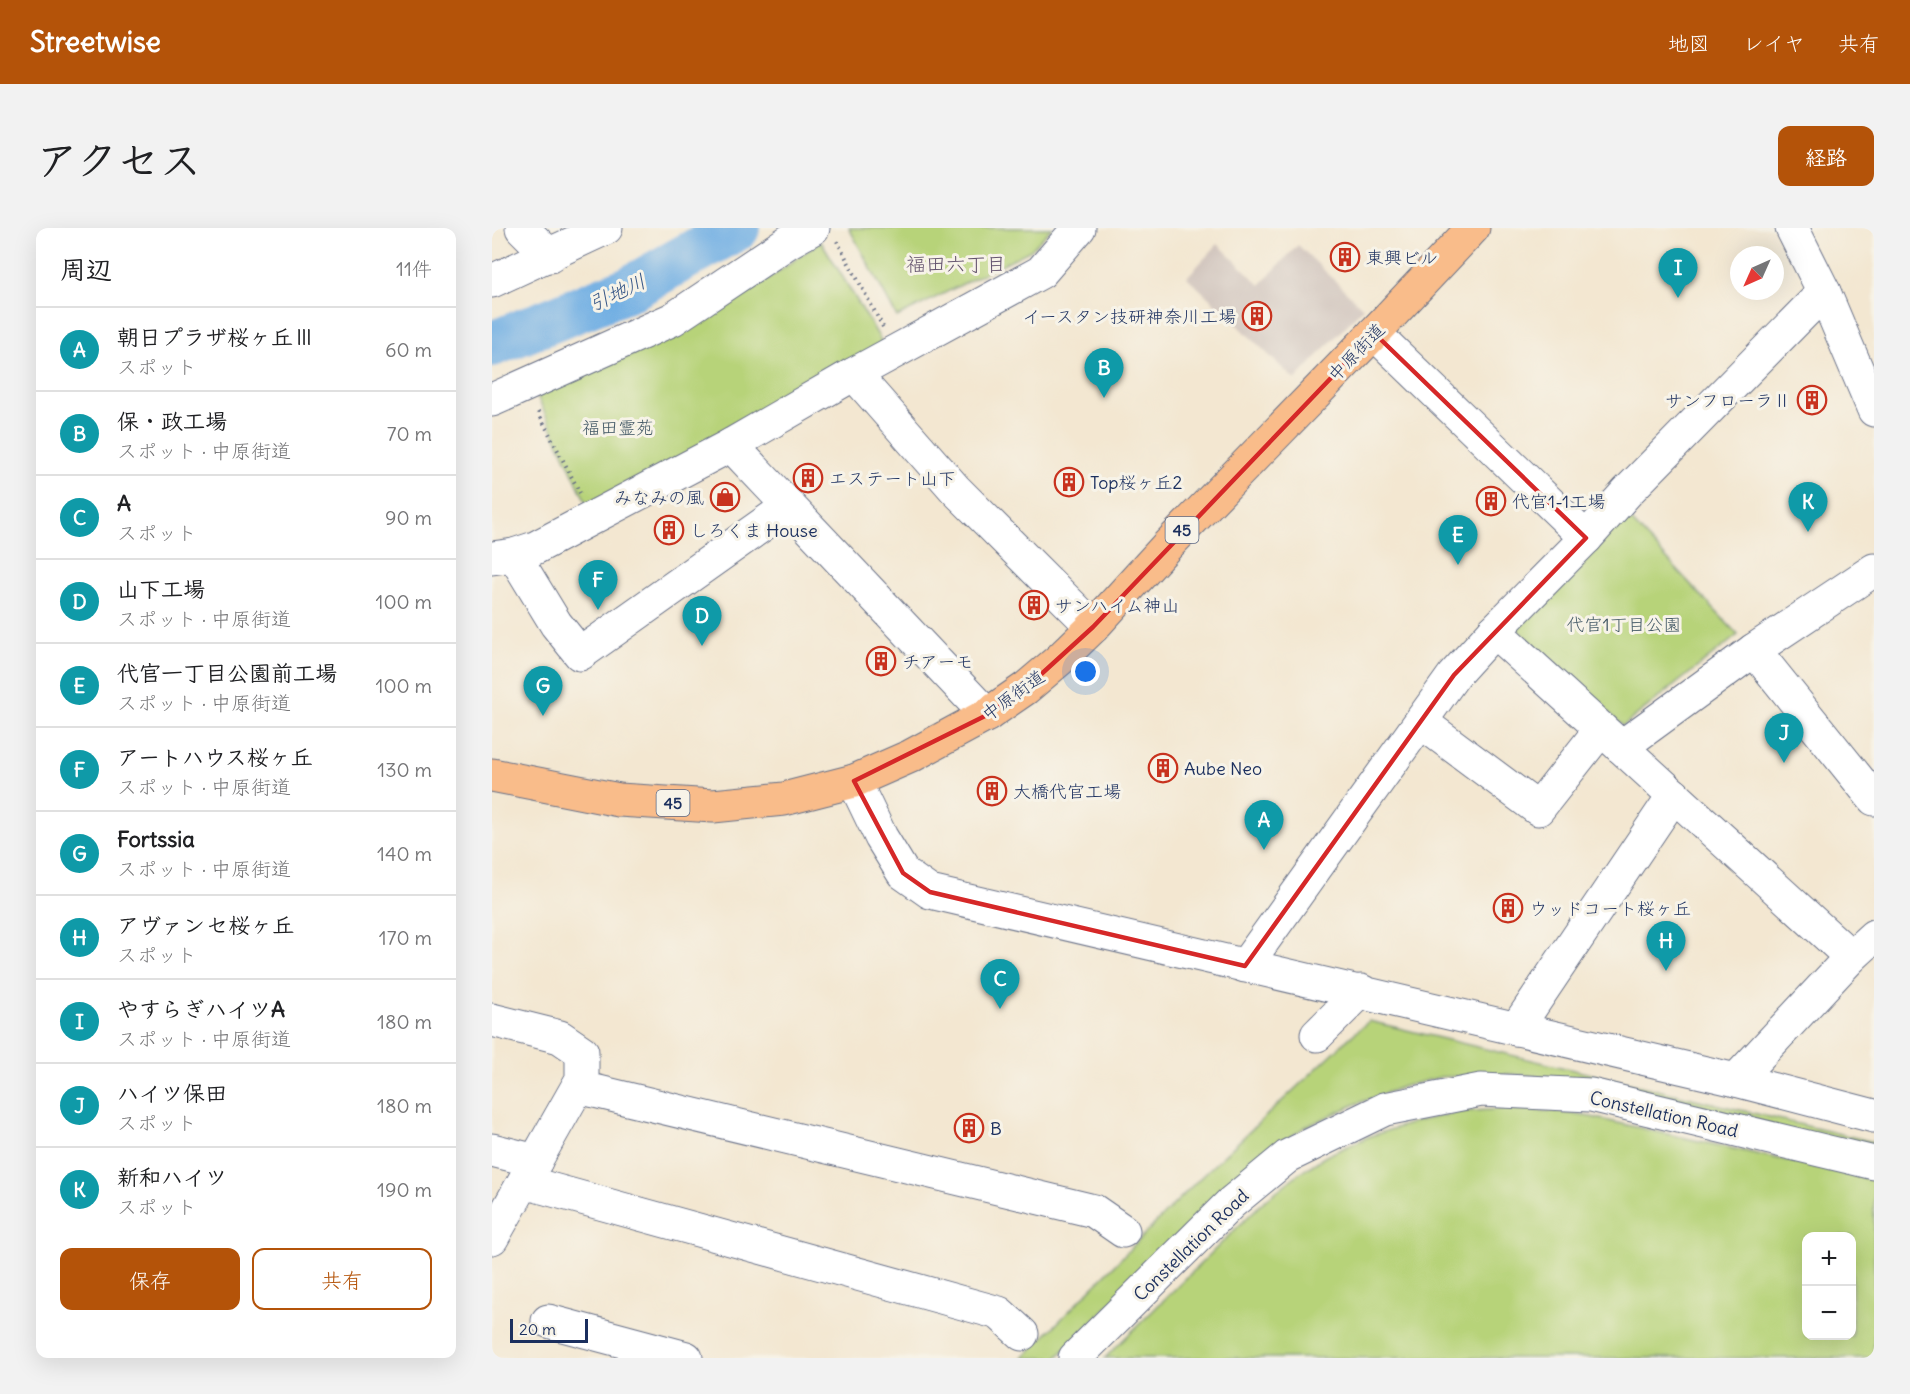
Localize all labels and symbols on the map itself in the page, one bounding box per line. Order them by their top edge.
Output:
building icon: 東興ビル [1329,241,1361,273]
place label: 東興ビル [1366,246,1438,269]
north arrow [1730,246,1784,300]
pin: I [1658,248,1698,298]
district label: 福田六丁目 [906,251,1006,276]
water label: 引地川 [585,268,649,316]
building icon: イースタン技研神奈川工場 [1241,300,1273,332]
place label: イースタン技研神奈川工場 [1022,305,1236,328]
street label: 中原街道 [1323,318,1389,386]
pin: B [1084,348,1124,398]
building icon: サンフローラⅡ [1796,384,1828,416]
place label: サンフローラⅡ [1665,389,1791,412]
park label: 福田霊苑 [582,416,654,439]
building icon: エステート山下 [792,462,824,494]
building icon: Top桜ヶ丘2 [1053,466,1085,498]
place label: エステート山下 [829,467,956,490]
place label: Top桜ヶ丘2 [1090,471,1183,494]
shop icon: みなみの風 [709,481,741,513]
pin: K [1788,482,1828,532]
building icon: 代官1-1工場 [1475,485,1507,517]
place label: みなみの風 [614,486,704,509]
place label: 代官1-1工場 [1512,490,1605,513]
building icon: しろくま House [653,514,685,546]
pin: E [1438,516,1478,565]
road number: 45 [1166,517,1198,543]
place label: しろくま House [690,519,818,542]
pin: F [578,560,618,610]
building icon: サンハイム神山 [1018,589,1050,621]
place label: サンハイム神山 [1055,594,1180,617]
pin: D [682,596,722,646]
park label: 代官1丁目公園 [1566,613,1682,636]
building icon: チアーモ [865,645,897,677]
place label: チアーモ [902,650,973,673]
your location [1071,657,1100,686]
street label: 中原街道 [977,665,1049,725]
pin: G [524,666,562,716]
pin: J [1764,714,1804,763]
building icon: Aube Neo [1147,752,1179,784]
place label: Aube Neo [1184,757,1262,780]
building icon: 大橋代官工場 [976,775,1008,807]
place label: 大橋代官工場 [1013,780,1121,803]
road number: 45 [656,790,690,816]
pin: A [1244,800,1284,850]
building icon: ウッドコート桜ヶ丘 [1492,892,1524,924]
place label: ウッドコート桜ヶ丘 [1529,897,1691,920]
pin: H [1646,922,1686,971]
pin: C [980,960,1020,1009]
street label: Constellation Road [1588,1086,1741,1142]
building icon: B [953,1112,985,1144]
place label: B [990,1117,1002,1140]
street label: Constellation Road [1129,1184,1254,1306]
scale bar [510,1316,588,1344]

